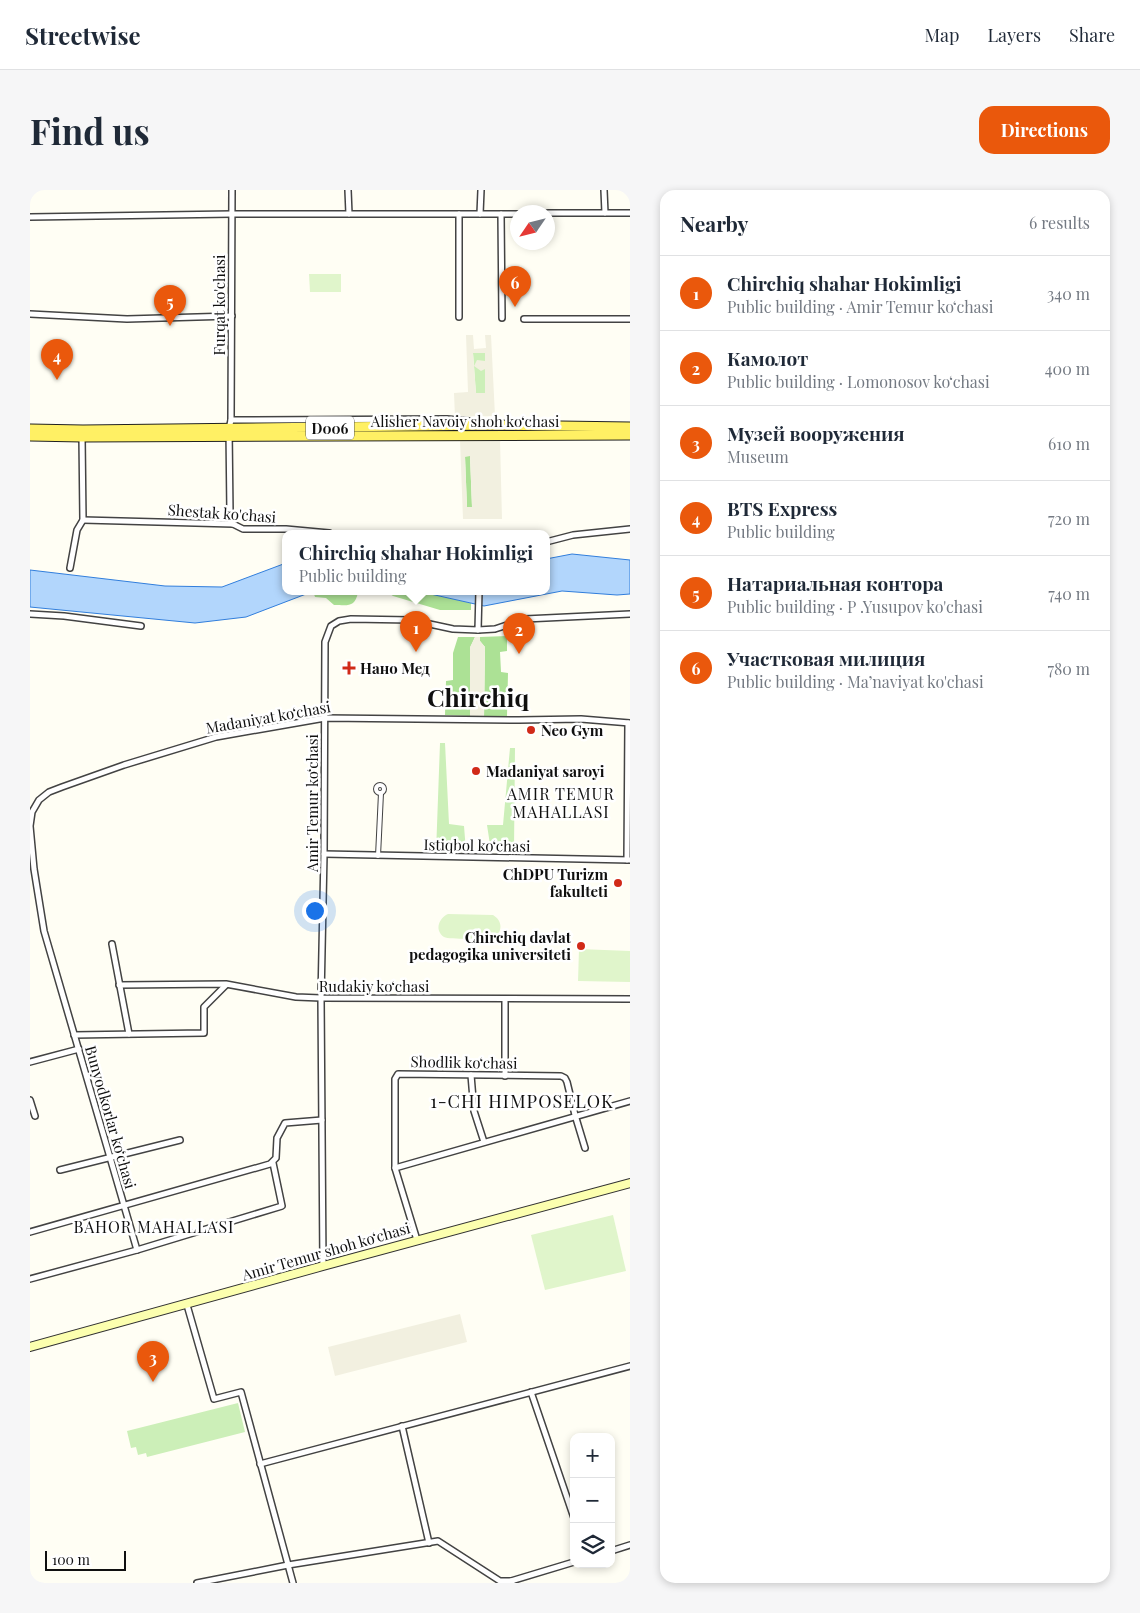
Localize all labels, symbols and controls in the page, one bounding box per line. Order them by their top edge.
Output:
text: Streetwise [25,19,141,51]
text: Map [924,23,959,47]
text: Layers [987,23,1041,47]
text: Share [1069,23,1115,47]
button: Directions [979,106,1110,154]
text: Find us [30,107,150,154]
north arrow [510,205,555,250]
text: Nearby [680,209,749,237]
text: 6 results [1029,212,1090,233]
street label: Furqat ko'chasi [209,254,229,355]
pin: 6 [499,266,531,307]
text: Chirchiq shahar Hokimligi [727,270,962,296]
text: 1 [693,283,699,304]
text: 340 m [1047,283,1090,304]
pin: 5 [154,285,186,326]
text: Public building · Amir Temur ko‘chasi [727,296,993,317]
pin: 4 [41,339,73,380]
text: Камолот [727,345,808,371]
text: 2 [692,358,700,379]
text: 400 m [1045,358,1090,379]
text: Public building · Lomonosov ko‘chasi [727,371,990,392]
street label: Alisher Navoiy shoh koʻchasi [370,411,560,431]
road number: D006 [306,417,354,440]
text: Музей вооружения [727,420,905,446]
text: 3 [692,433,700,454]
text: 610 m [1048,433,1090,454]
text: Museum [727,446,789,467]
text: BTS Express [727,495,837,521]
street label: Shestak ko'chasi [167,499,277,527]
text: 4 [692,508,700,529]
text: 720 m [1048,508,1090,529]
text: Public building [727,521,835,542]
popup [282,530,550,595]
text: Chirchiq shahar Hokimligi [299,539,533,565]
text: Public building [299,565,406,586]
text: Натариальная контора [727,570,943,596]
text: 5 [692,583,700,604]
text: 740 m [1048,583,1090,604]
text: Public building · P .Yusupov ko'chasi [727,596,983,617]
pin: 1 [400,611,432,652]
pin: 2 [503,613,535,654]
text: Участковая милиция [727,645,925,671]
place label: Нано Мед [360,658,430,678]
text: 6 [692,658,700,679]
text: 780 m [1047,658,1090,679]
marker: Нано Мед [342,661,356,675]
text: Public building · Ma’naviyat ko'chasi [727,671,984,692]
district label: Chirchiq [427,680,529,713]
street label: Madaniyat ko‘chasi [204,696,332,738]
place label: Neo Gym [541,720,604,740]
marker: Neo Gym [525,724,537,736]
street label: Amir Temur ko‘chasi [302,733,322,873]
place label: Madaniyat saroyi [486,761,605,781]
marker: Madaniyat saroyi [470,765,482,777]
district label: AMIR TEMUR MAHALLASI [506,783,615,822]
street label: Istiqbol ko‘chasi [423,834,531,856]
place label: ChDPU Turizm fakulteti [503,864,608,901]
marker: ChDPU Turizm fakulteti [612,877,624,889]
your location [302,898,328,924]
place label: Chirchiq davlat pedagogika universiteti [409,927,572,964]
marker: Chirchiq davlat pedagogika universiteti [575,940,587,952]
street label: Rudakiy ko‘chasi [319,976,430,996]
street label: Bunyodkorlar ko‘chasi [81,1043,141,1191]
street label: Shodlik ko‘chasi [410,1051,518,1073]
district label: 1-CHI HIMPOSELOK [430,1089,614,1113]
district label: BAHOR MAHALLASI [73,1216,235,1237]
street label: Amir Temur shoh ko‘chasi [239,1217,413,1285]
pin: 3 [137,1341,169,1382]
map controls [570,1433,615,1568]
button: + [570,1433,615,1478]
button: − [570,1478,615,1523]
button: layers [570,1523,615,1568]
scale bar [45,1548,126,1571]
text: 100 m [52,1550,90,1569]

